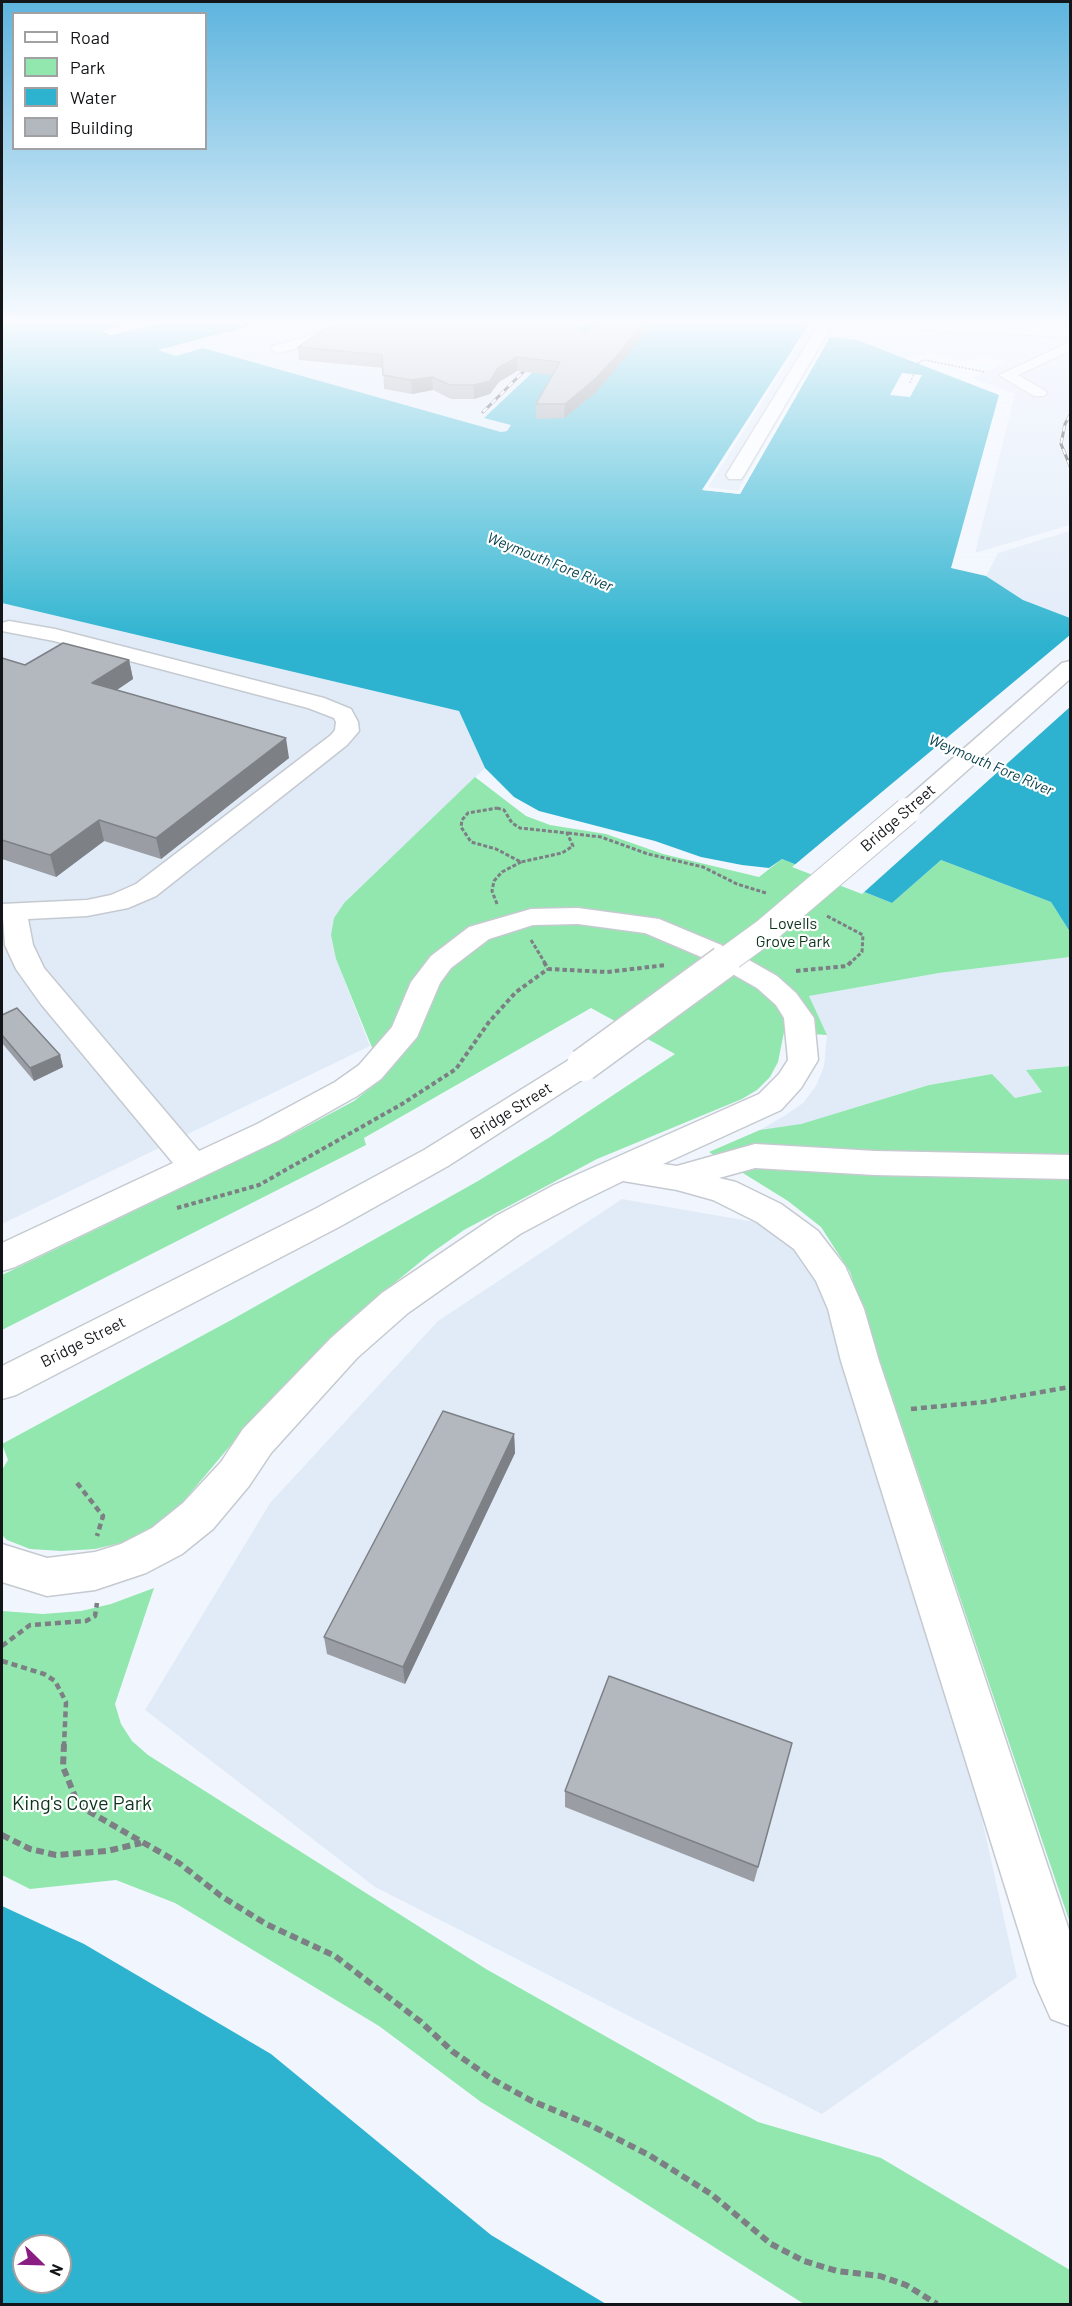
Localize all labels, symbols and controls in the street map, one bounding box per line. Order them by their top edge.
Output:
legend [12,12,207,150]
text: Road [70,26,110,48]
text: Park [70,56,105,78]
text: Water [70,86,117,108]
text: Building [70,116,133,138]
water label: Weymouth Fore River [485,529,615,595]
water label: Weymouth Fore River [926,731,1056,799]
street label: Bridge Street [857,780,939,856]
park label: Lovells Grove Park [756,914,830,952]
street label: Bridge Street [467,1078,555,1144]
street label: Bridge Street [37,1312,129,1372]
park label: King's Cove Park [12,1791,152,1815]
north arrow [12,2234,72,2294]
text: N [46,2262,68,2279]

